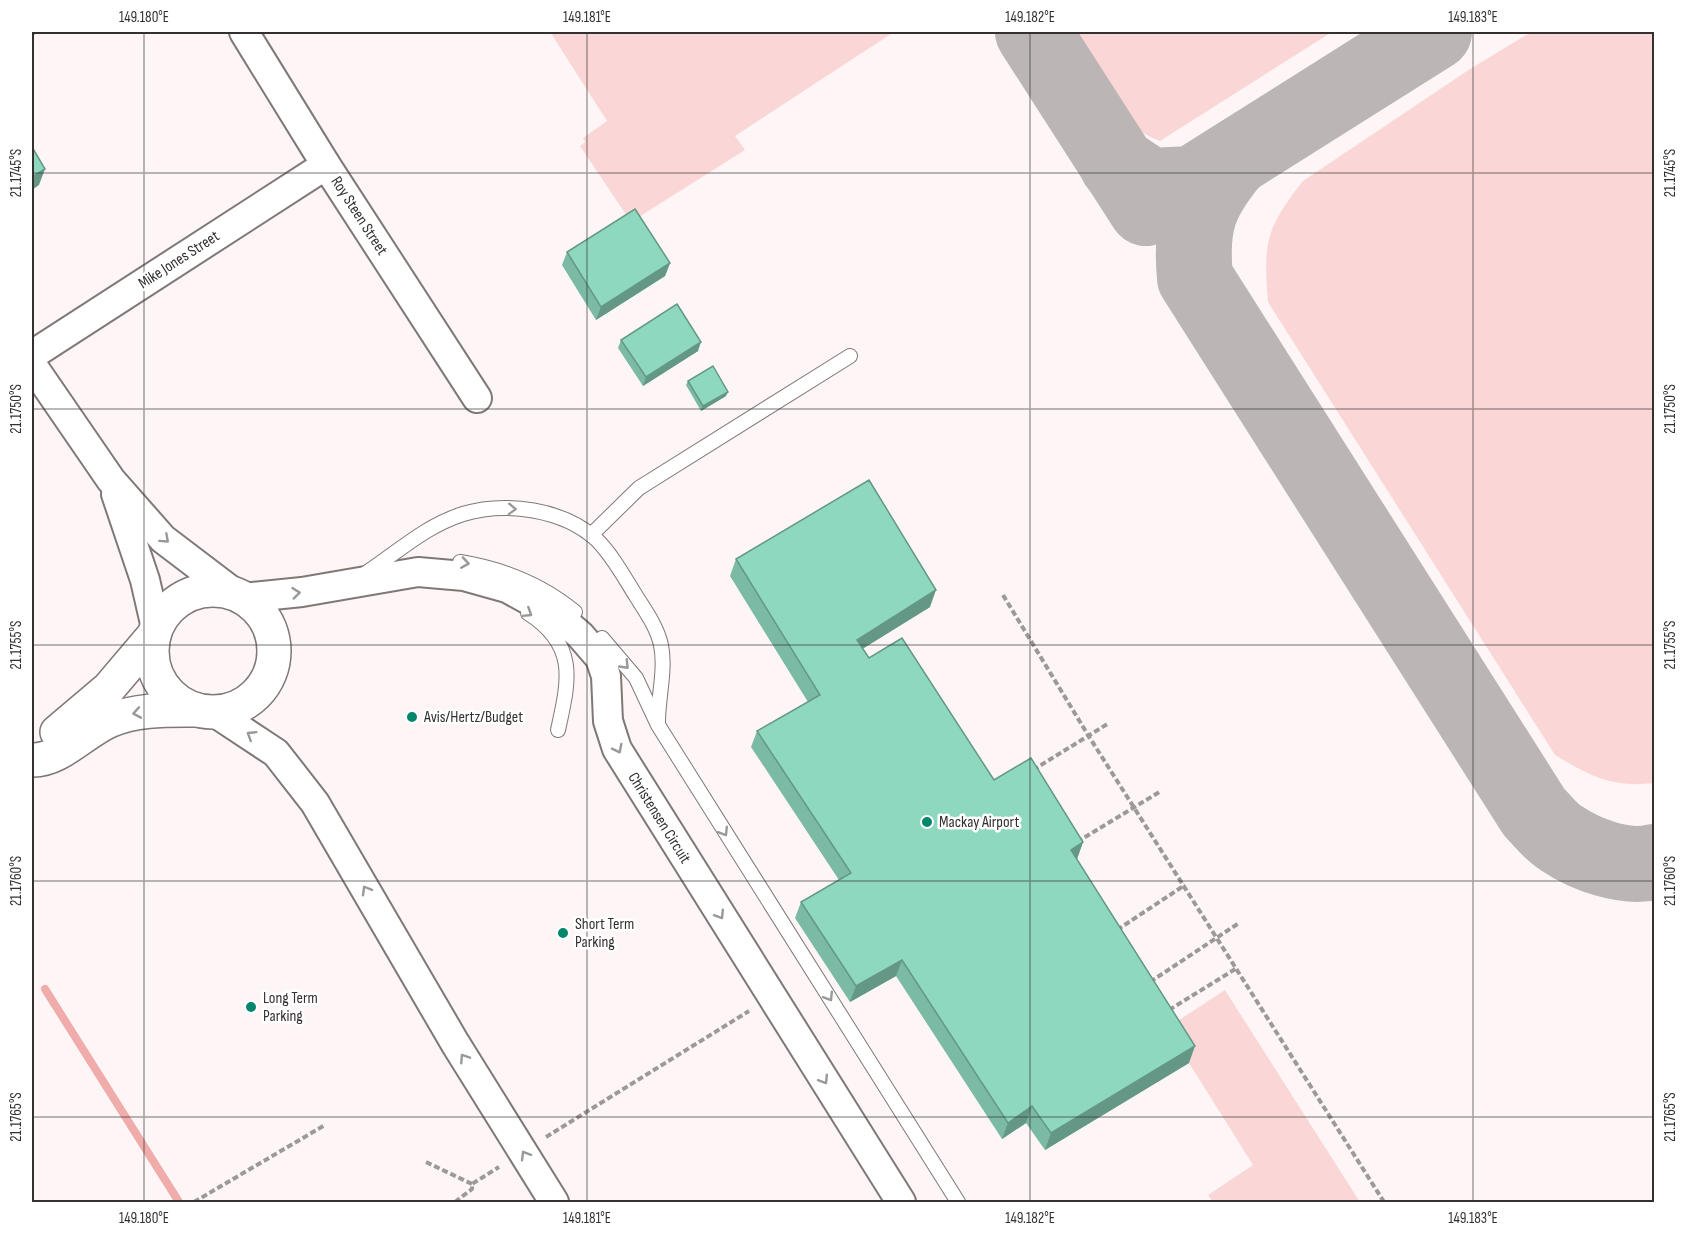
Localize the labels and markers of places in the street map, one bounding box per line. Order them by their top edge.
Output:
place label: Avis/Hertz/Budget [423,708,523,727]
marker: Avis/Hertz/Budget [405,710,419,724]
place label: Mackay Airport [939,813,1019,832]
marker: Mackay Airport [920,815,934,829]
place label: Short Term Parking [575,915,634,952]
marker: Short Term Parking [556,926,570,940]
place label: Long Term Parking [263,989,318,1026]
marker: Long Term Parking [244,1000,258,1014]

